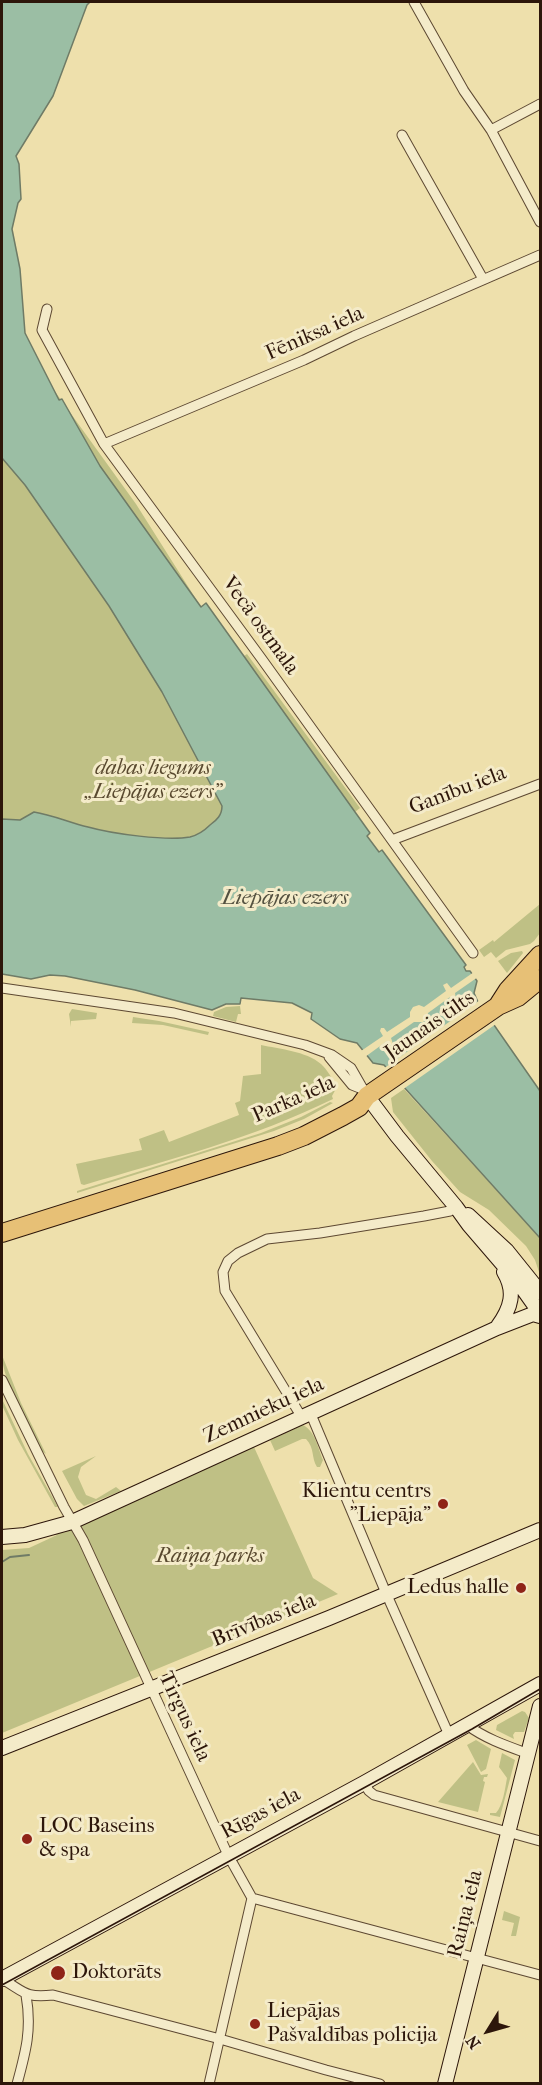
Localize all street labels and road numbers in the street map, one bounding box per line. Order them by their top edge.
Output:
street label: Fēniksa iela [262,301,368,367]
street label: Vecā ostmala [216,572,304,680]
street label: Ganību iela [406,761,510,821]
street label: Jaunais tilts [380,986,480,1066]
street label: Parka iela [249,1071,339,1129]
street label: Zemnieku iela [200,1372,328,1450]
street label: Brīvības iela [208,1589,320,1653]
street label: Tirgus iela [152,1668,216,1766]
street label: Rīgas iela [217,1783,305,1845]
street label: Raiņa iela [443,1867,489,1961]

